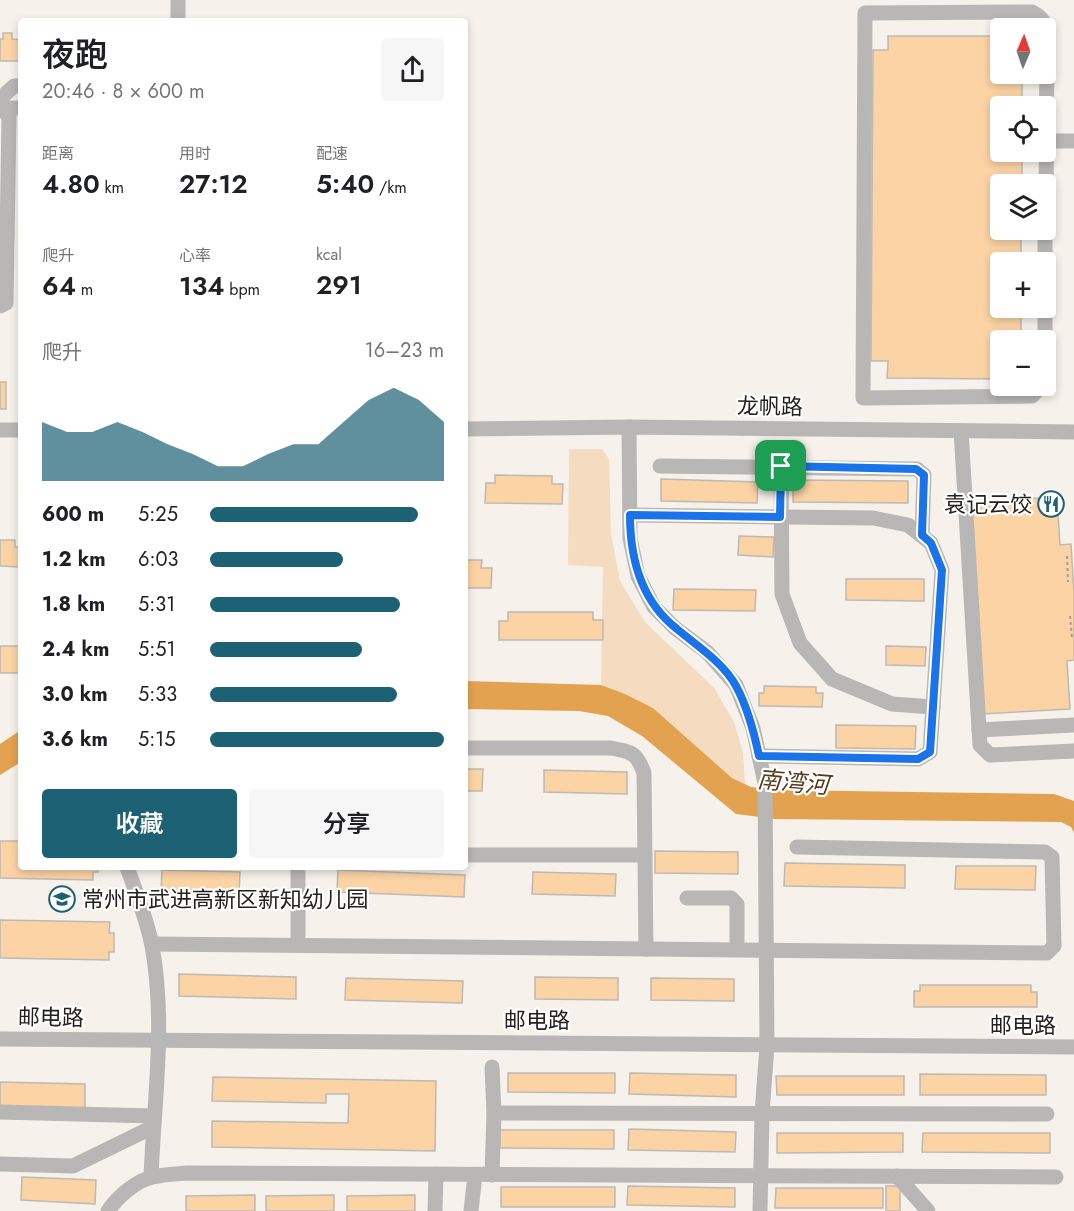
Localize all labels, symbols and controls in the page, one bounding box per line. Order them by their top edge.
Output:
north arrow [990,18,1056,84]
map controls [990,18,1056,396]
text: 夜跑 [42,31,108,78]
button: share [381,38,444,101]
text: 20:46 · 8 × 600 m [42,77,205,106]
button: locate [990,96,1056,162]
text: 距离 [42,142,74,165]
text: 用时 [179,142,211,165]
text: 配速 [316,142,348,165]
text: 4.80 [42,165,100,203]
text: 27:12 [179,165,248,203]
text: 5:40 [316,165,374,203]
button: layers [990,174,1056,240]
text: km [100,176,124,199]
text: /km [374,176,407,199]
text: kcal [316,243,342,266]
text: 爬升 [42,244,74,267]
text: 心率 [179,244,211,267]
button: + [990,252,1056,318]
text: 291 [316,266,362,304]
text: 64 [42,267,76,305]
text: 134 [179,267,225,305]
text: m [76,278,93,301]
text: bpm [225,278,260,301]
button: − [990,330,1056,396]
text: 16–23 m [365,336,444,365]
text: 爬升 [42,338,82,367]
street label: 龙帆路 [737,389,803,423]
pin [755,440,806,491]
icon: arrive [764,449,797,482]
place label: 袁记云饺 [944,488,1032,520]
restaurant icon: 袁记云饺 [1036,489,1066,519]
text: 600 m [42,500,104,529]
text: 5:25 [138,500,178,529]
text: 1.2 km [42,545,106,574]
text: 6:03 [138,545,178,574]
text: 1.8 km [42,590,105,619]
text: 5:31 [138,590,175,619]
text: 2.4 km [42,635,109,664]
text: 5:51 [138,635,176,664]
text: 3.0 km [42,680,108,709]
text: 5:33 [138,680,177,709]
text: 3.6 km [42,725,108,754]
text: 5:15 [138,725,176,754]
water label: 南湾河 [756,761,834,803]
button: 收藏 [42,789,237,858]
button: 分享 [249,789,444,858]
place label: 常州市武进高新区新知幼儿园 [82,883,368,915]
school or university icon: 常州市武进高新区新知幼儿园 [47,884,77,914]
street label: 邮电路 [18,1000,84,1034]
street label: 邮电路 [504,1004,570,1036]
street label: 邮电路 [990,1009,1056,1041]

